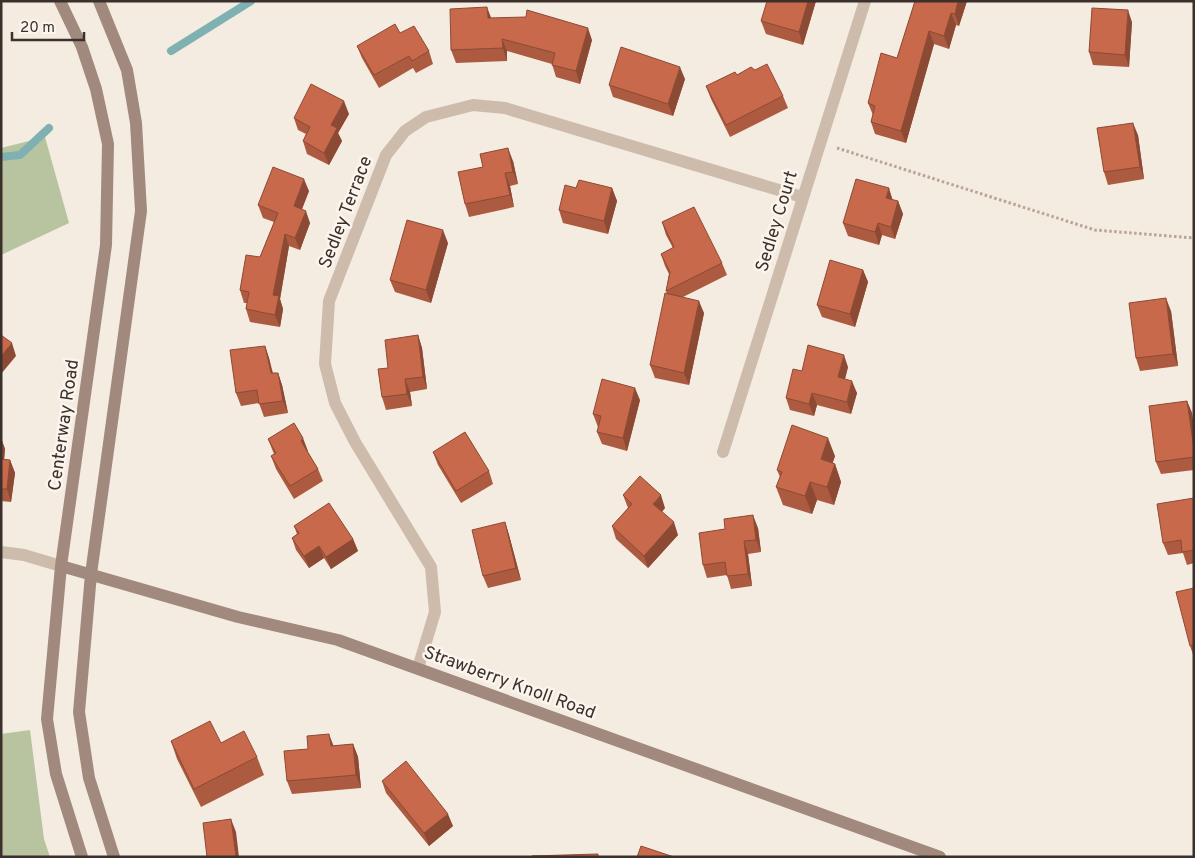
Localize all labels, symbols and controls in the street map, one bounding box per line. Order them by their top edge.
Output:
scale bar [12,10,85,42]
text: 20 m [20,19,55,38]
street label: Sedley Terrace [314,153,378,272]
street label: Sedley Court [751,168,804,275]
street label: Centerway Road [44,358,85,492]
street label: Strawberry Knoll Road [420,642,599,725]

